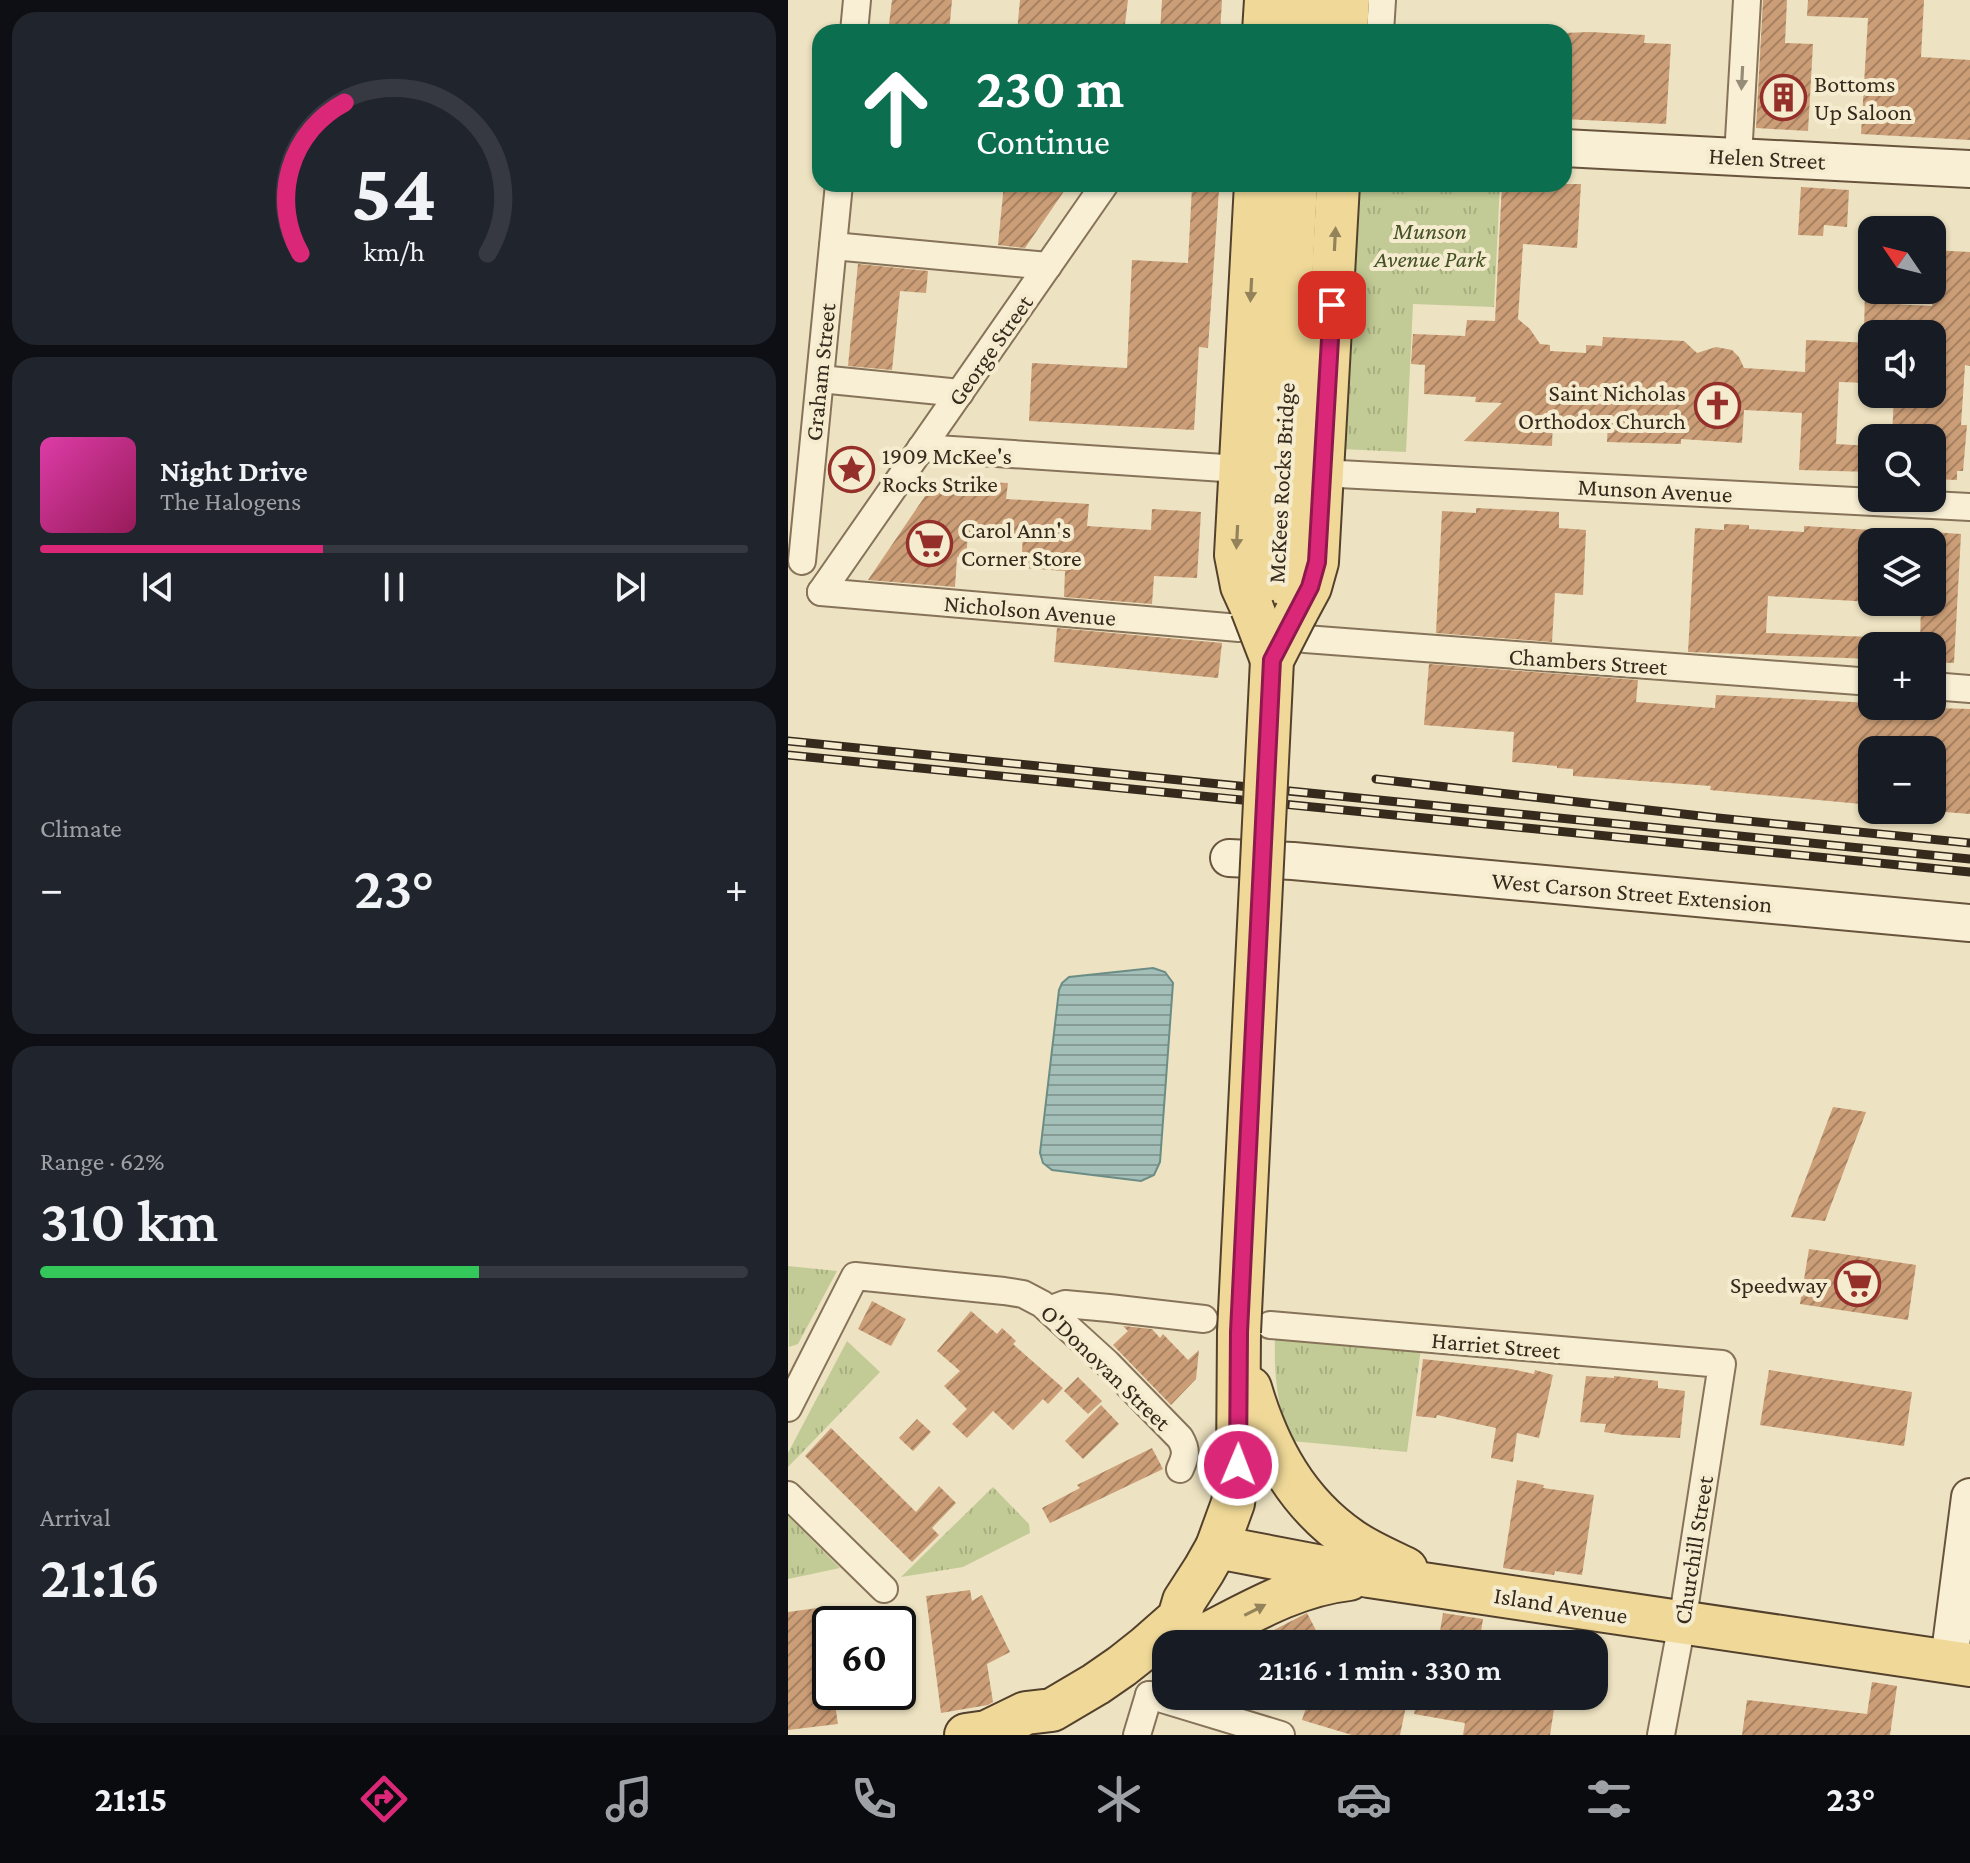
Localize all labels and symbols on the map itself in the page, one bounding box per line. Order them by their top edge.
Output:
one-way arrow [1736,66,1749,91]
place label: Bottoms Up Saloon [1814,70,1912,125]
building icon: Bottoms Up Saloon [1759,73,1807,121]
street label: Helen Street [1708,141,1827,175]
north arrow [1858,216,1946,304]
park label: Munson Avenue Park [1373,217,1487,272]
one-way arrow [1329,226,1342,251]
pin [1298,271,1366,339]
one-way arrow [1244,278,1257,303]
street label: George Street [942,289,1039,410]
street label: Graham Street [799,301,841,442]
place label: Saint Nicholas Orthodox Church [1518,379,1686,434]
street label: McKees Rocks Bridge [1262,382,1300,584]
church icon: Saint Nicholas Orthodox Church [1693,382,1741,430]
place label: 1909 McKee's Rocks Strike [882,442,1012,497]
place icon: 1909 McKee's Rocks Strike [827,445,875,493]
street label: Munson Avenue [1577,472,1733,508]
place label: Carol Ann's Corner Store [961,516,1081,571]
supermarket icon: Carol Ann's Corner Store [906,519,954,567]
one-way arrow [1231,525,1244,550]
street label: Nicholson Avenue [943,589,1117,631]
street label: Chambers Street [1508,642,1669,680]
street label: West Carson Street Extension [1490,866,1774,918]
supermarket icon: Speedway [1834,1260,1882,1308]
place label: Speedway [1730,1271,1828,1298]
street label: O'Donovan Street [1036,1298,1177,1436]
street label: Harriet Street [1430,1326,1563,1364]
position arrow [1196,1423,1280,1507]
street label: Churchill Street [1668,1473,1718,1626]
street label: Island Avenue [1492,1581,1630,1629]
one-way arrow [1243,1604,1266,1617]
speed limit sign: 60 [812,1606,916,1710]

